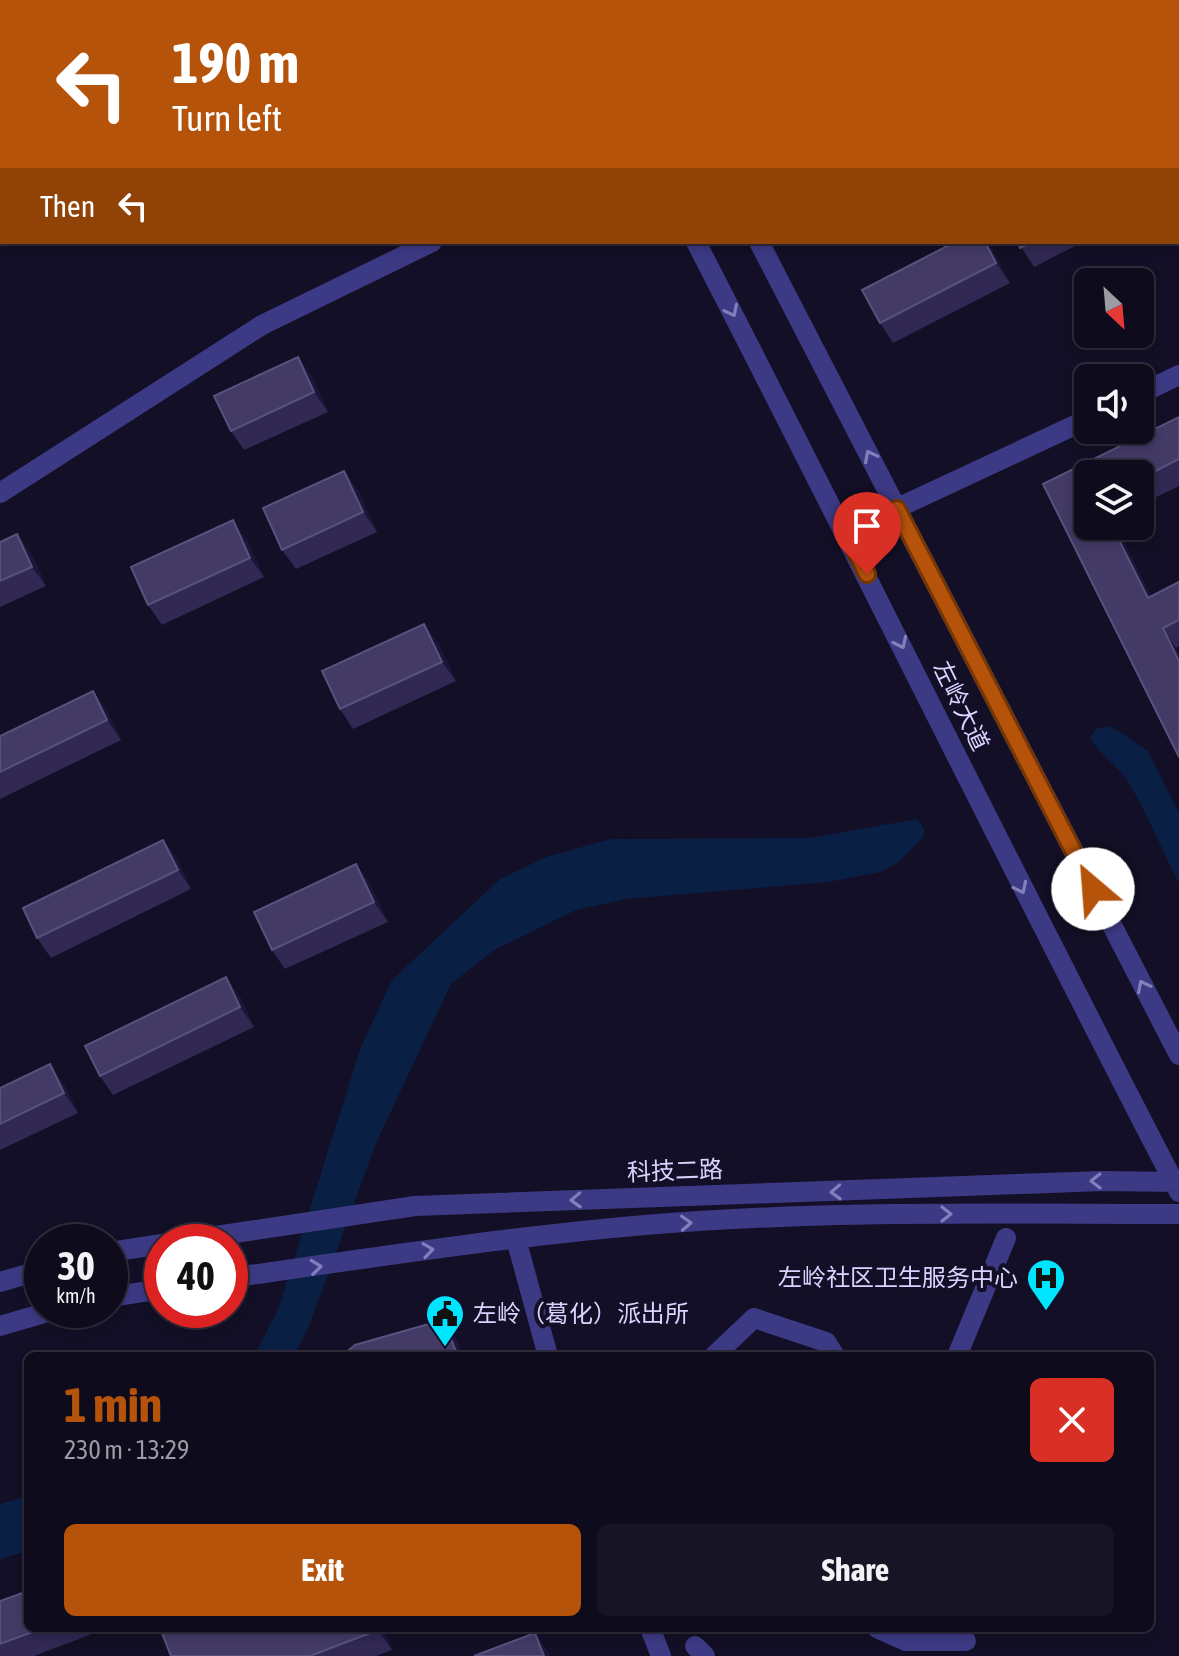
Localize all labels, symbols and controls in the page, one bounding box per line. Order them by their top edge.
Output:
text: 190 m [172,31,299,95]
icon: left [40,32,144,136]
text: Turn left [172,97,282,139]
icon: left [111,184,155,228]
text: Then [40,189,95,223]
north arrow [1074,268,1154,348]
map controls [1074,268,1154,540]
one-way arrow [723,303,738,318]
button: sound [1074,364,1154,444]
one-way arrow [864,450,879,465]
button: layers [1074,460,1154,540]
pin [833,492,901,574]
icon: arrive [845,504,889,548]
one-way arrow [891,634,907,649]
street label: 左岭大道 [928,657,995,755]
position arrow [1051,847,1135,931]
one-way arrow [1011,879,1027,894]
one-way arrow [1137,980,1153,994]
street label: 科技二路 [627,1155,723,1186]
one-way arrow [1089,1173,1102,1190]
one-way arrow [829,1183,842,1201]
one-way arrow [569,1191,582,1208]
one-way arrow [940,1205,953,1223]
one-way arrow [680,1215,693,1232]
speed limit sign: 40 [144,1224,248,1328]
one-way arrow [421,1242,435,1259]
text: 30 [57,1243,95,1288]
hospital icon: 左岭社区卫生服务中心 [1025,1257,1067,1312]
one-way arrow [310,1258,323,1275]
place label: 左岭社区卫生服务中心 [778,1264,1018,1291]
text: km/h [56,1284,96,1307]
public building icon: 左岭（葛化）派出所 [424,1293,466,1348]
place label: 左岭（葛化）派出所 [473,1300,689,1327]
text: 1 min [64,1377,162,1432]
button: close [1030,1378,1114,1462]
text: 230 m · 13:29 [64,1435,189,1465]
button: Exit [64,1524,581,1616]
button: Share [597,1524,1114,1616]

